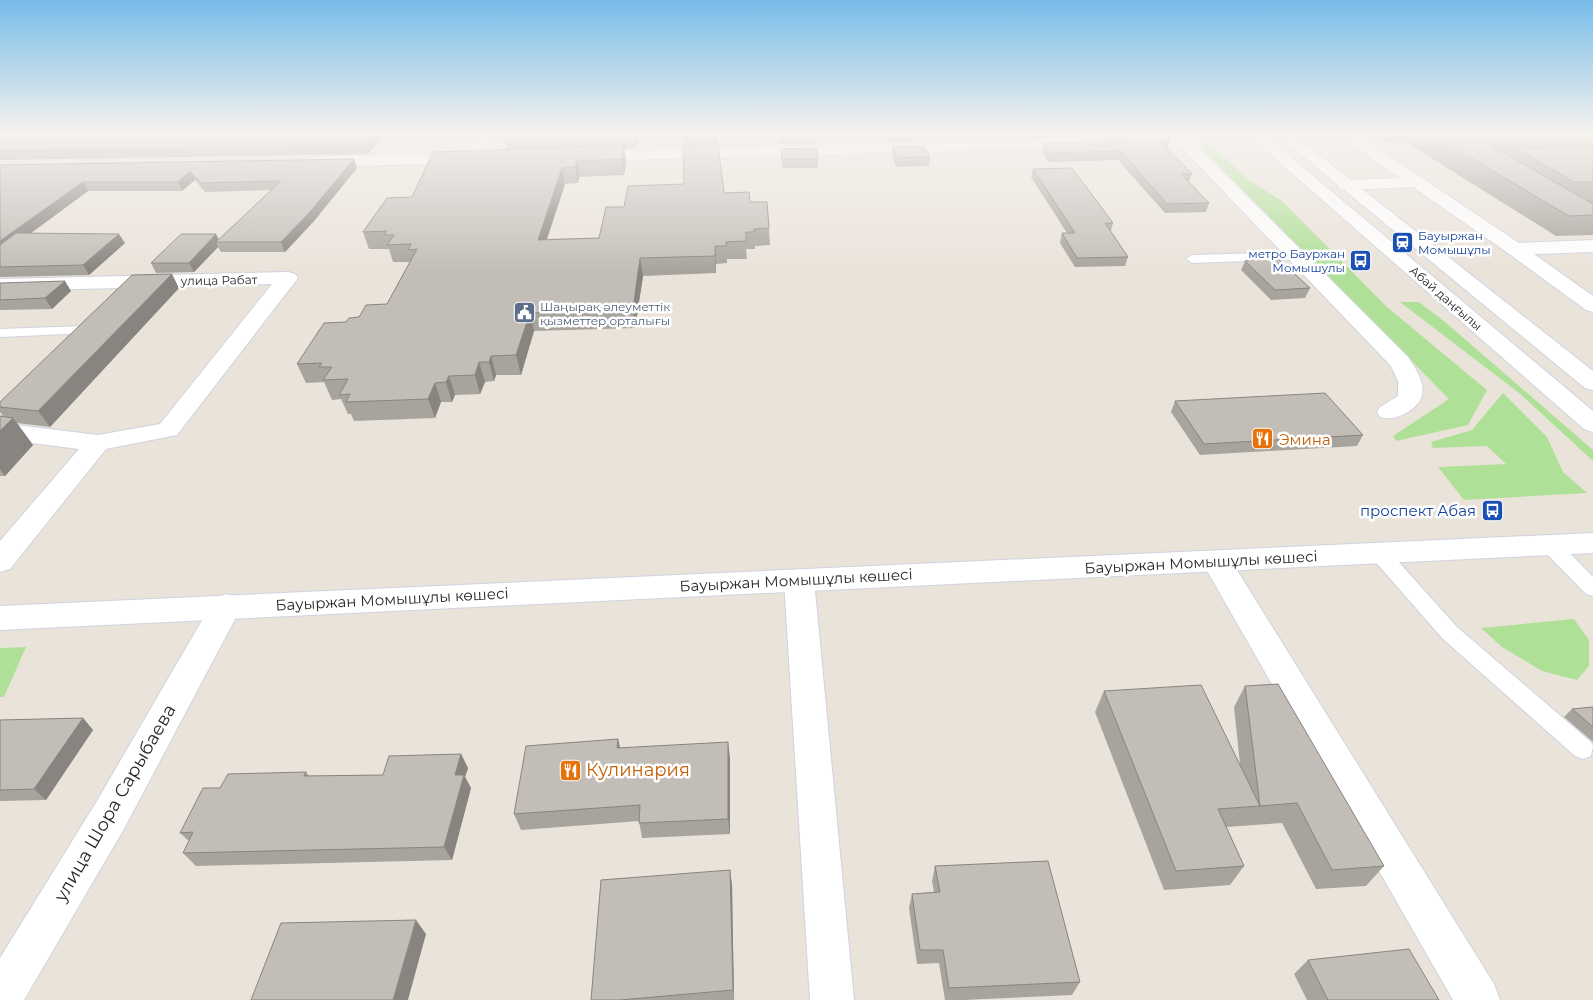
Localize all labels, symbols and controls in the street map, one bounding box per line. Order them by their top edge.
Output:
place label: Бауыржан Момышұлы [1418,228,1491,257]
station icon: Бауыржан Момышұлы [1390,230,1414,254]
place label: метро Бауржан Момышулы [1248,246,1345,275]
bus stop icon: метро Бауржан Момышулы [1349,248,1373,272]
street label: Абай даңғылы [1407,263,1485,333]
street label: улица Рабат [180,272,258,288]
place label: Шаңырақ әлеуметтік қызметтер орталығы [540,299,670,328]
public building icon: Шаңырақ әлеуметтік қызметтер орталығы [512,301,536,325]
restaurant icon: Эмина [1251,427,1275,451]
place label: Эмина [1279,430,1331,449]
bus stop icon: проспект Абая [1480,498,1504,522]
place label: проспект Абая [1360,501,1476,520]
street label: Бауыржан Момышұлы көшесі [1084,546,1318,578]
street label: Бауыржан Момышұлы көшесі [679,564,913,596]
street label: Бауыржан Момышұлы көшесі [275,583,509,615]
street label: улица Шора Сарыбаева [49,700,181,906]
restaurant icon: Кулинария [558,758,582,782]
place label: Кулинария [586,759,690,781]

